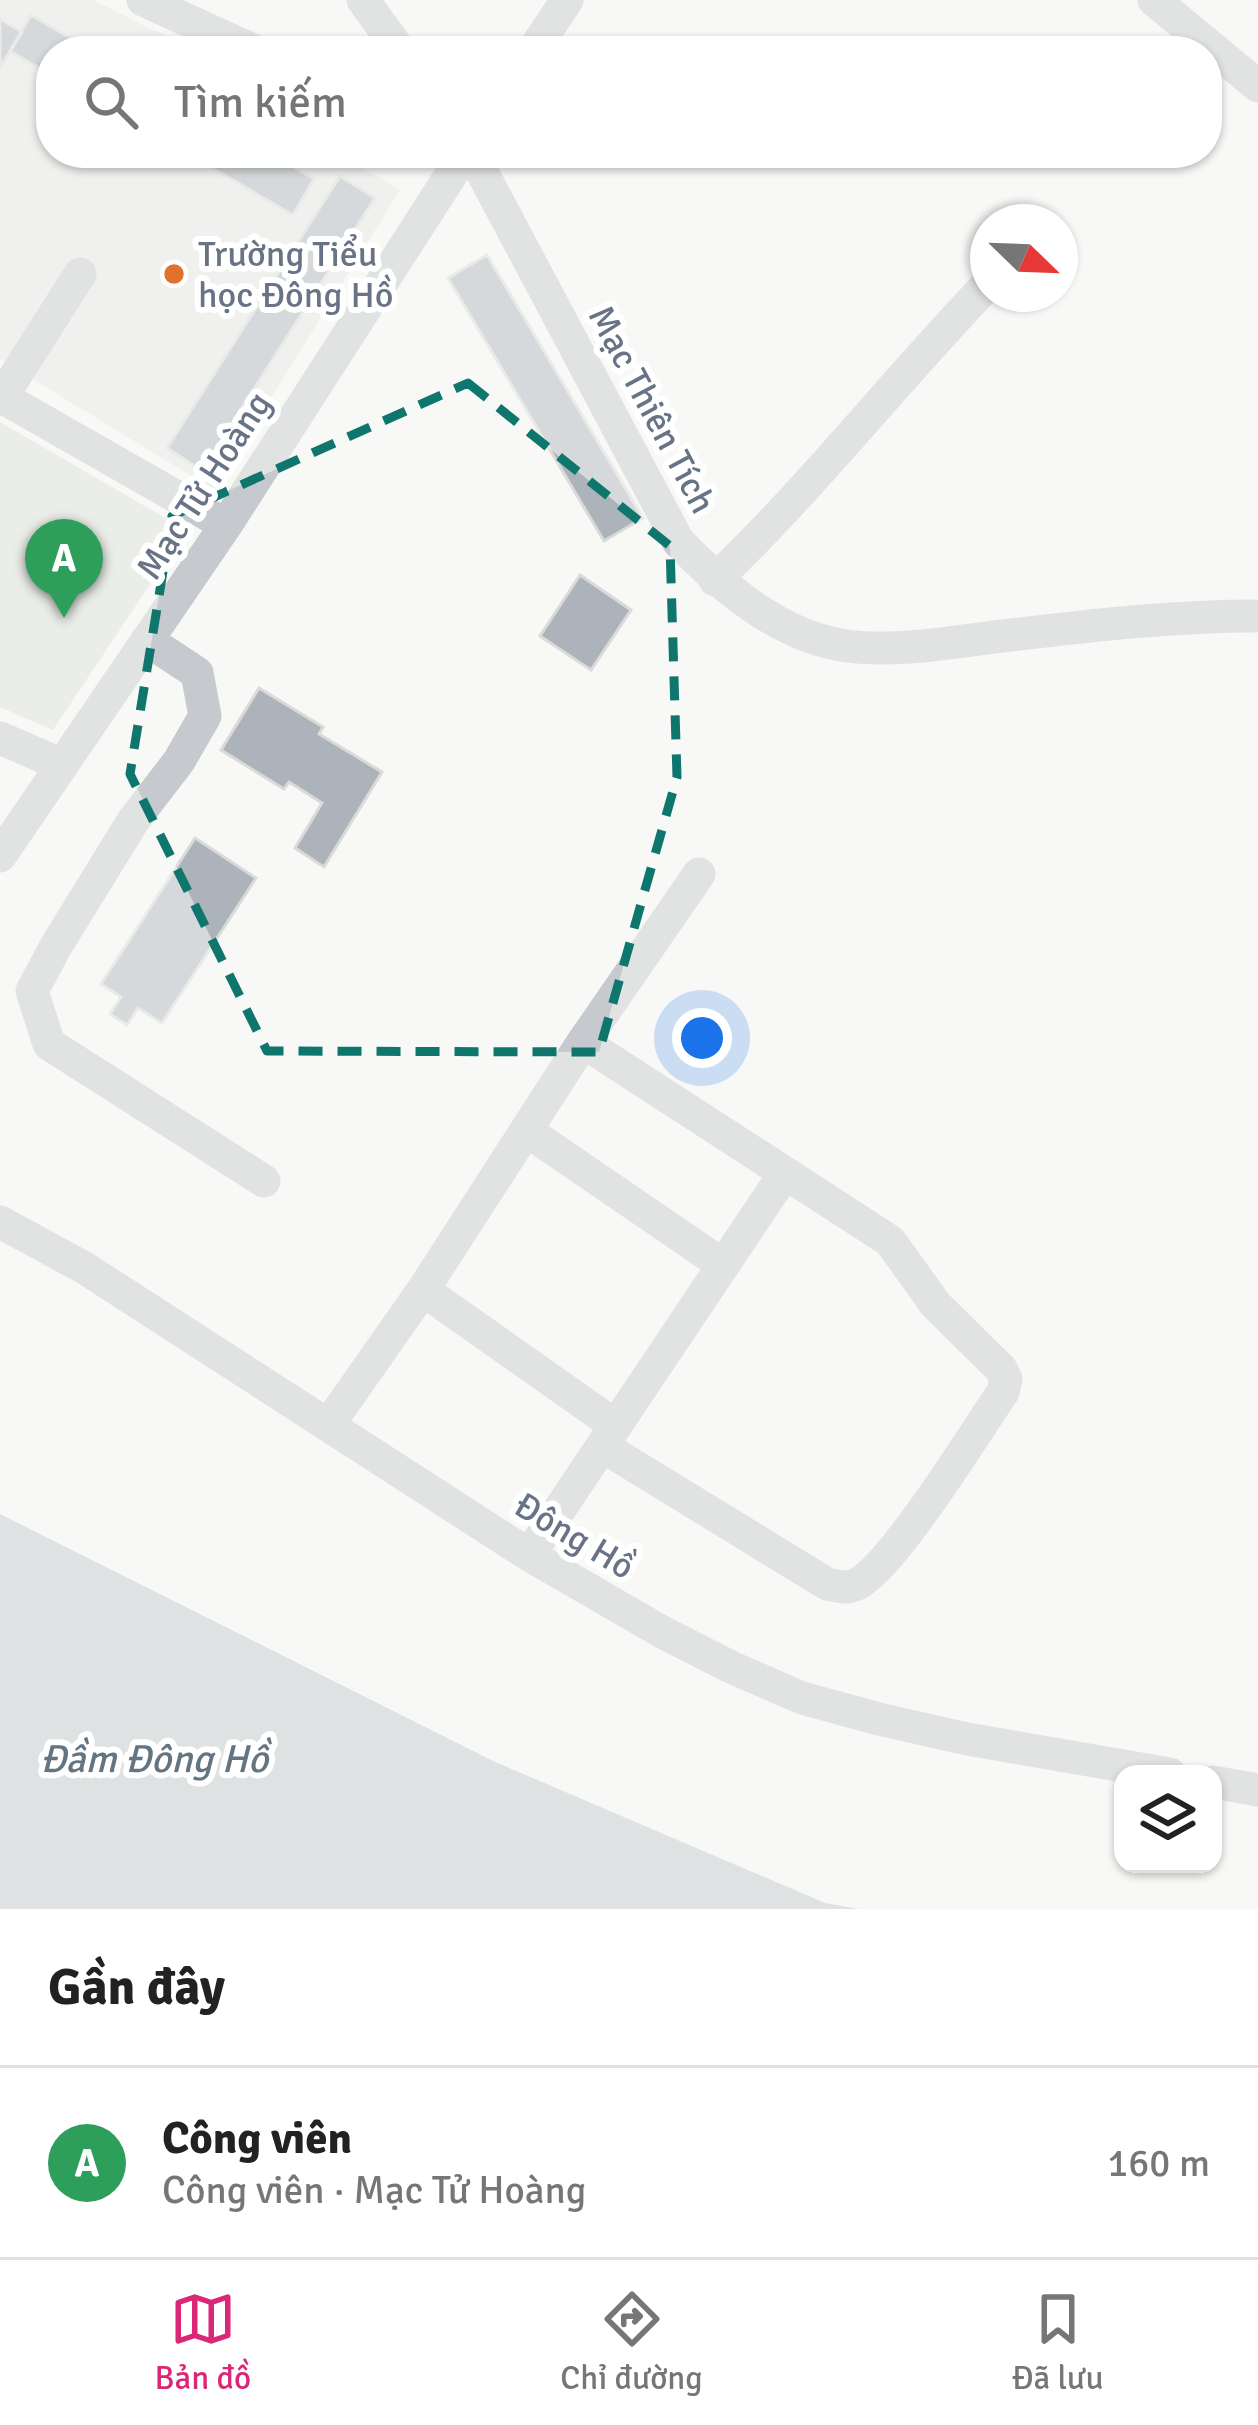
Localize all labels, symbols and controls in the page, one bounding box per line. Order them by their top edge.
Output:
search box [36,36,1222,168]
icon: search [78,69,144,135]
text: Tìm kiếm [174,75,347,130]
north arrow [970,204,1078,312]
place label: Trường Tiểu học Đông Hồ [198,232,393,318]
marker: Trường Tiểu học Đông Hồ [161,261,187,287]
street label: Mạc Thiên Tích [578,298,725,521]
street label: Mạc Tử Hoàng [127,383,282,588]
pin: A [25,519,103,618]
your location [672,1008,732,1068]
street label: Đông Hồ [506,1483,642,1590]
water label: Đầm Đông Hồ [40,1735,273,1783]
map controls [1114,1765,1222,1873]
button: layers [1114,1765,1222,1873]
text: Gần đây [48,1956,225,2019]
text: Công viên [162,2111,352,2166]
text: A [75,2139,99,2187]
text: 160 m [1107,2139,1210,2187]
text: Công viên · Mạc Tử Hoàng [162,2166,586,2214]
tab: Bản đồ [155,2286,251,2399]
tab: Chỉ đường [560,2286,703,2399]
tab: Đã lưu [1012,2286,1103,2399]

